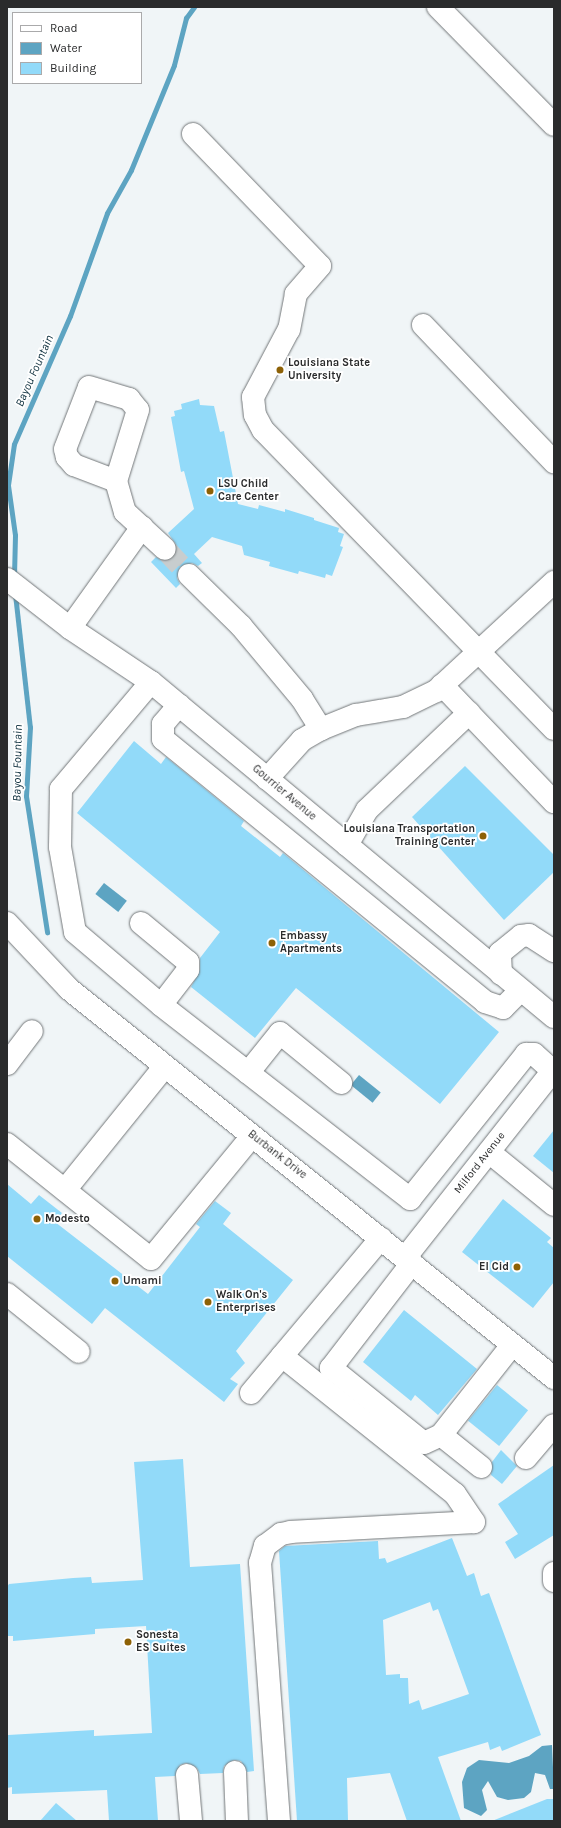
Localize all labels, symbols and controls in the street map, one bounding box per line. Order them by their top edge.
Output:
legend [12,12,142,84]
text: Road [50,21,78,35]
text: Water [50,41,82,55]
text: Building [50,61,96,75]
water label: Bayou Fountain [13,333,57,409]
place label: Louisiana State University [288,357,370,383]
marker: Louisiana State University [275,365,285,375]
place label: LSU Child Care Center [218,478,278,504]
marker: LSU Child Care Center [205,486,215,496]
water label: Bayou Fountain [10,724,26,802]
street label: Gourrier Avenue [249,762,319,824]
place label: Louisiana Transportation Training Center [344,823,475,849]
marker: Louisiana Transportation Training Center [478,831,488,841]
place label: Embassy Apartments [280,930,342,956]
marker: Embassy Apartments [267,938,277,948]
street label: Burbank Drive [245,1128,309,1182]
street label: Milford Avenue [452,1129,508,1197]
place label: Modesto [45,1212,90,1226]
marker: Modesto [32,1214,42,1224]
place label: El Cid [479,1260,509,1274]
marker: El Cid [512,1262,522,1272]
place label: Umami [123,1274,162,1288]
marker: Umami [110,1276,120,1286]
place label: Walk On's Enterprises [216,1289,276,1315]
marker: Walk On's Enterprises [203,1297,213,1307]
place label: Sonesta ES Suites [136,1629,186,1655]
marker: Sonesta ES Suites [123,1637,133,1647]

